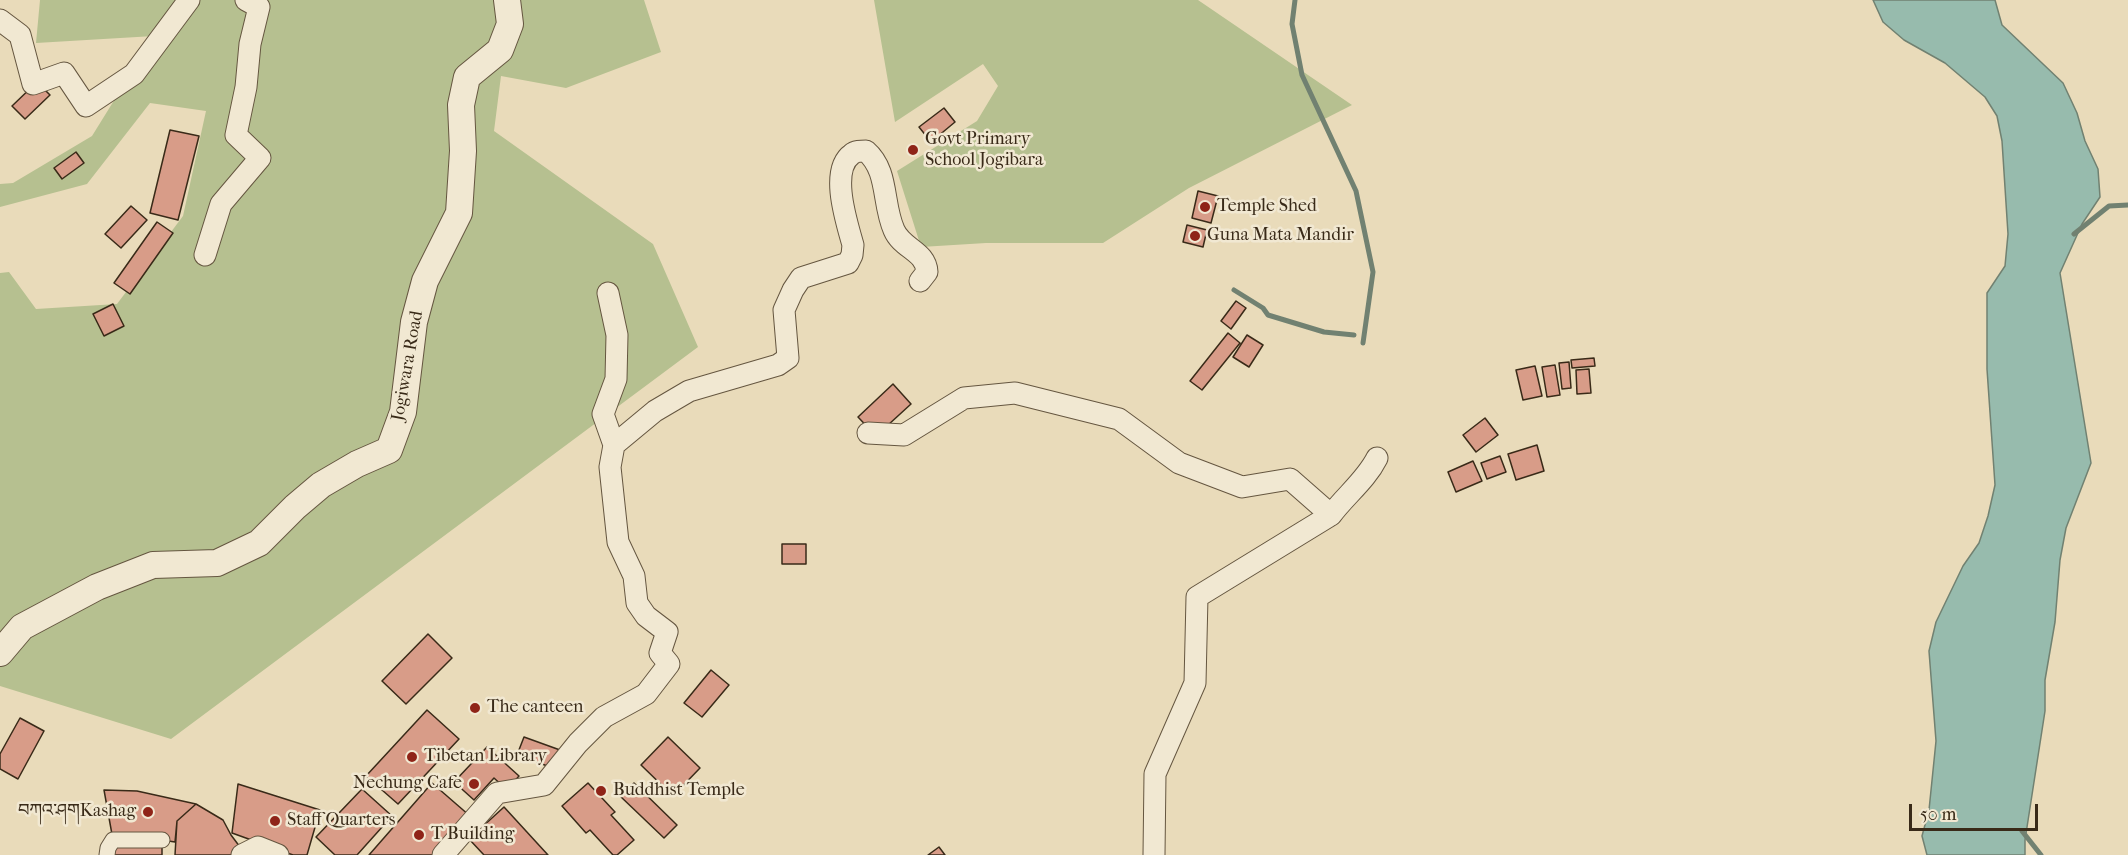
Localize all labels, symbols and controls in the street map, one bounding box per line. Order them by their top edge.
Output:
place label: Govt Primary School Jogibara [925,129,1043,172]
marker: Govt Primary School Jogibara [906,143,920,157]
place label: Temple Shed [1217,196,1317,218]
marker: Temple Shed [1198,200,1212,214]
place label: Guna Mata Mandir [1207,225,1354,247]
marker: Guna Mata Mandir [1188,229,1202,243]
street label: Jogiwara Road [388,309,428,423]
place label: The canteen [487,697,584,719]
marker: The canteen [468,701,482,715]
place label: Tibetan Library [424,746,547,768]
marker: Tibetan Library [405,750,419,764]
place label: Nechung Cafe [353,773,462,795]
marker: Nechung Cafe [467,777,481,791]
place label: Buddhist Temple [613,780,745,802]
marker: Buddhist Temple [594,784,608,798]
scale bar [1912,792,2041,830]
place label: བཀའ་ཤགKashag [18,801,136,823]
text: 50 m [1920,804,1956,825]
marker: བཀའ་ཤགKashag [141,805,155,819]
place label: Staff Quarters [287,810,395,832]
marker: Staff Quarters [268,814,282,828]
place label: T Building [431,824,514,846]
marker: T Building [412,828,426,842]

